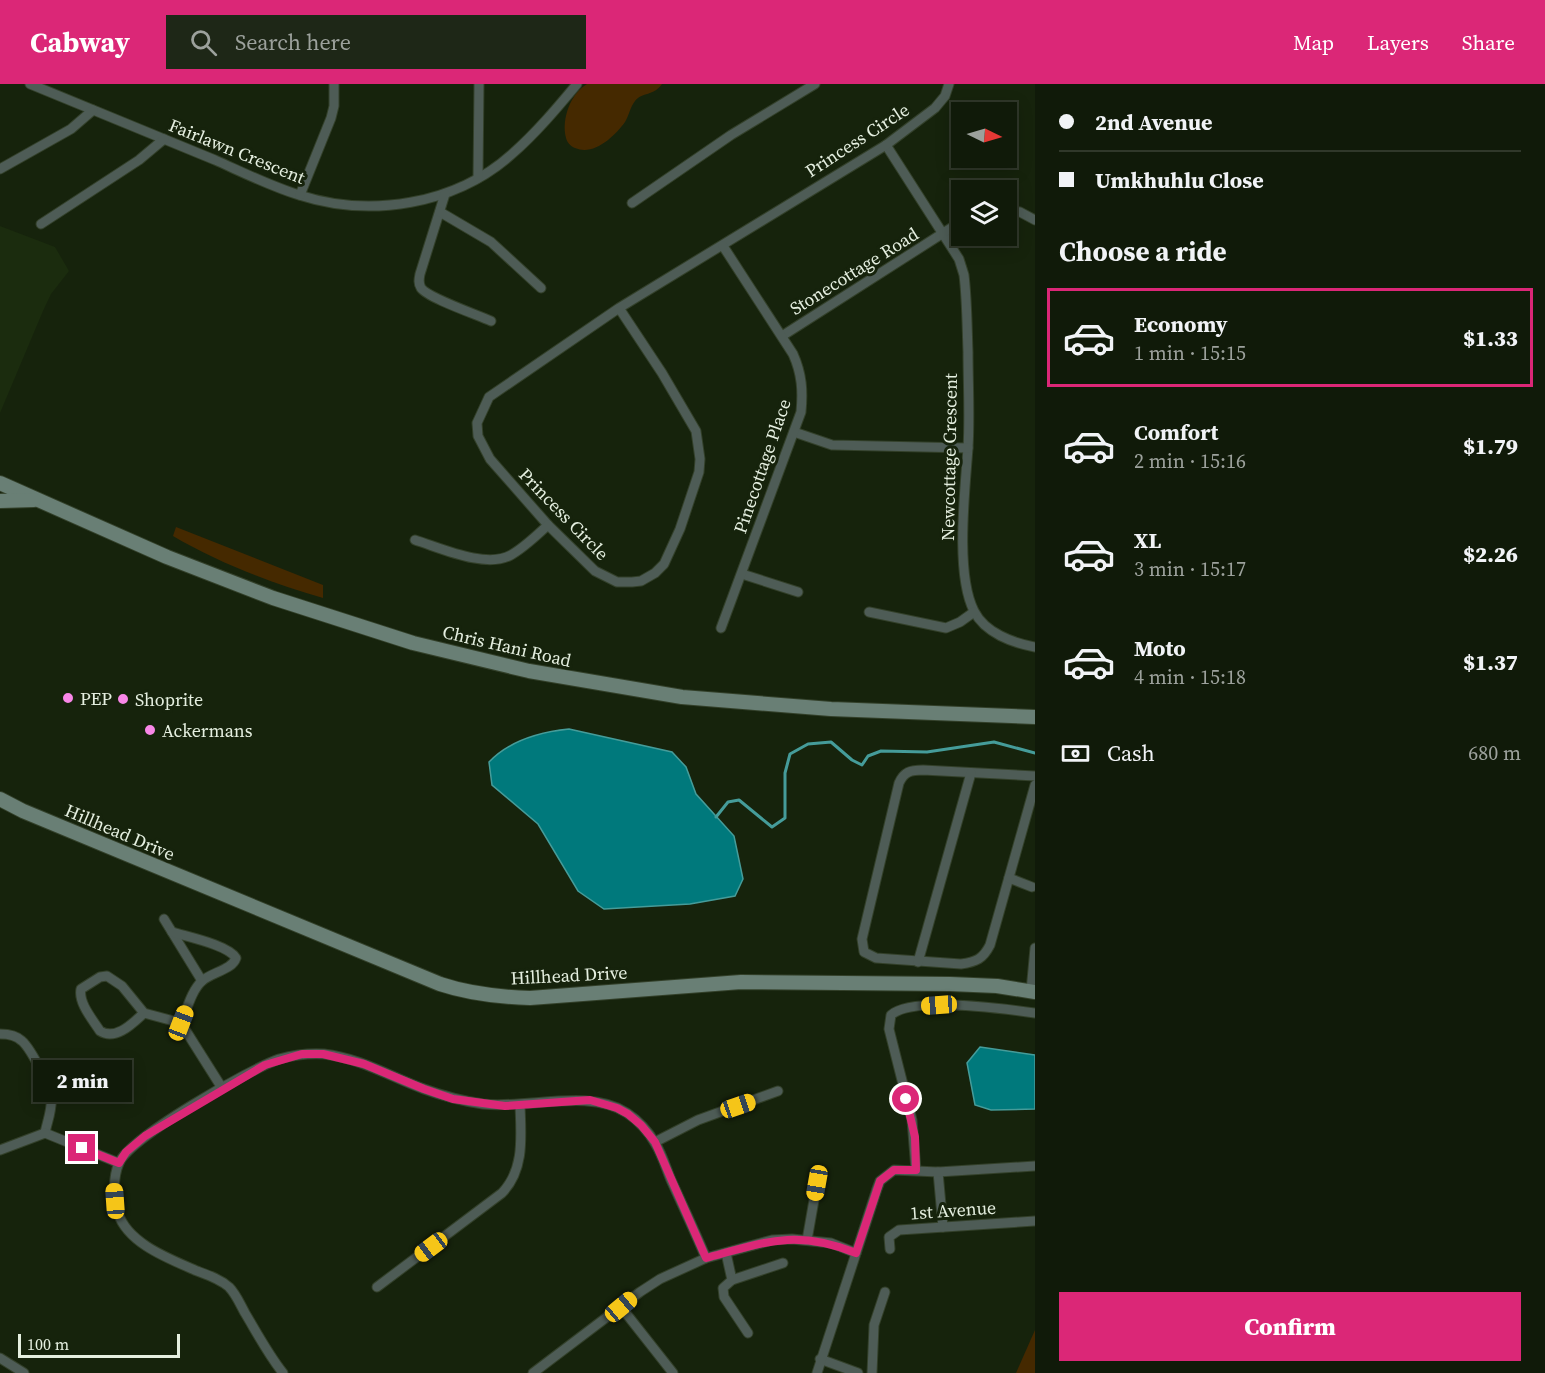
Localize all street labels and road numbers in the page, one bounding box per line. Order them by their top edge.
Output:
street label: Princess Circle [800,97,914,183]
street label: Fairlawn Crescent [165,112,309,190]
street label: Stonecottage Road [785,221,923,321]
street label: Newcottage Crescent [935,373,963,541]
street label: Pinecottage Place [727,395,797,537]
street label: Princess Circle [514,462,614,566]
street label: Chris Hani Road [440,619,574,673]
street label: Hillhead Drive [61,798,179,866]
street label: Hillhead Drive [510,959,628,991]
street label: 1st Avenue [909,1195,997,1225]

